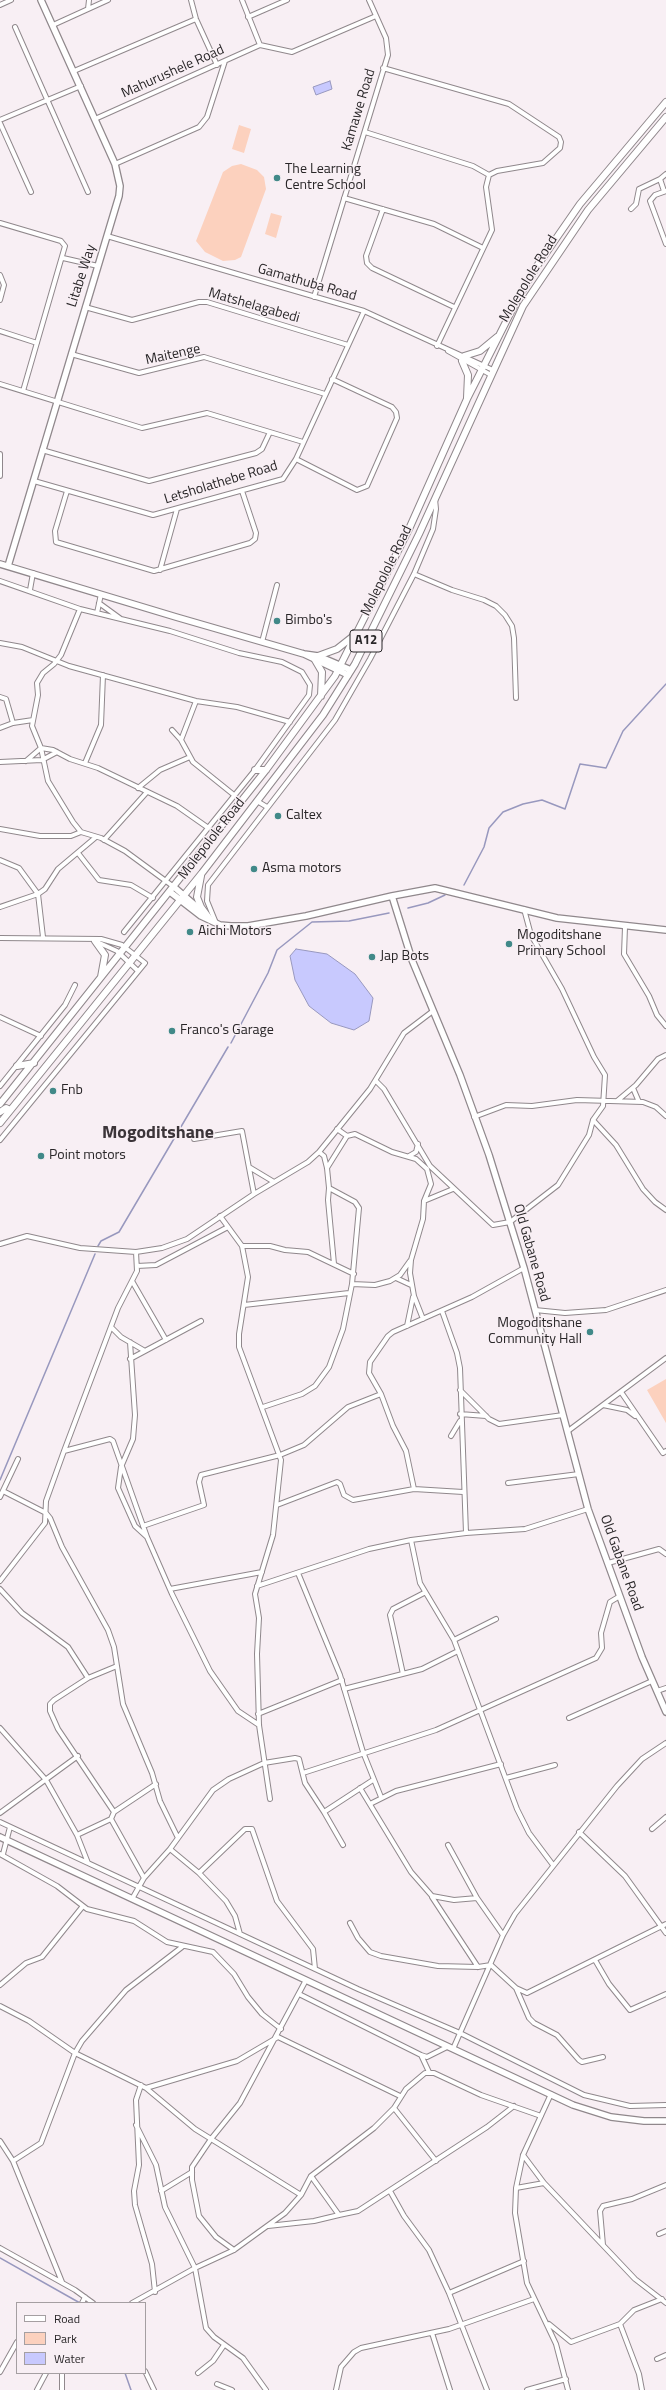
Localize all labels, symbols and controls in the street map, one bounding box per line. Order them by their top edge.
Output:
street label: Mahurushele Road [119,42,227,102]
street label: Kamawe Road [339,67,379,153]
place label: The Learning Centre School [285,162,366,194]
marker: The Learning Centre School [272,173,282,183]
street label: Molepolole Road [496,232,562,326]
street label: Litabe Way [64,242,100,310]
street label: Gamathuba Road [256,261,358,305]
street label: Matshelagabedi [206,285,302,327]
street label: Maitenge [144,341,202,369]
street label: Letsholathebe Road [162,458,280,508]
street label: Molepolole Road [358,523,416,619]
place label: Bimbo's [285,613,332,629]
marker: Bimbo's [272,616,282,626]
road number: A12 [350,630,382,652]
street label: Molepolole Road [175,795,249,883]
place label: Caltex [286,808,322,824]
marker: Caltex [273,811,283,821]
place label: Asma motors [262,861,341,877]
marker: Asma motors [249,864,259,874]
place label: Aichi Motors [198,924,272,940]
marker: Aichi Motors [185,927,195,937]
place label: Mogoditshane Primary School [517,928,606,960]
marker: Mogoditshane Primary School [504,939,514,949]
place label: Jap Bots [380,949,429,965]
marker: Jap Bots [367,952,377,962]
place label: Franco's Garage [180,1023,274,1039]
marker: Franco's Garage [167,1026,177,1036]
place label: Fnb [61,1083,83,1099]
marker: Fnb [48,1086,58,1096]
district label: Mogoditshane [102,1123,214,1145]
place label: Point motors [49,1148,126,1164]
marker: Point motors [36,1151,46,1161]
street label: Old Gabane Road [509,1202,553,1304]
place label: Mogoditshane Community Hall [488,1316,582,1348]
marker: Mogoditshane Community Hall [585,1327,595,1337]
street label: Old Gabane Road [596,1513,646,1613]
legend [16,2302,146,2374]
text: Road [54,2309,80,2328]
text: Park [54,2329,77,2348]
text: Water [54,2349,85,2368]

